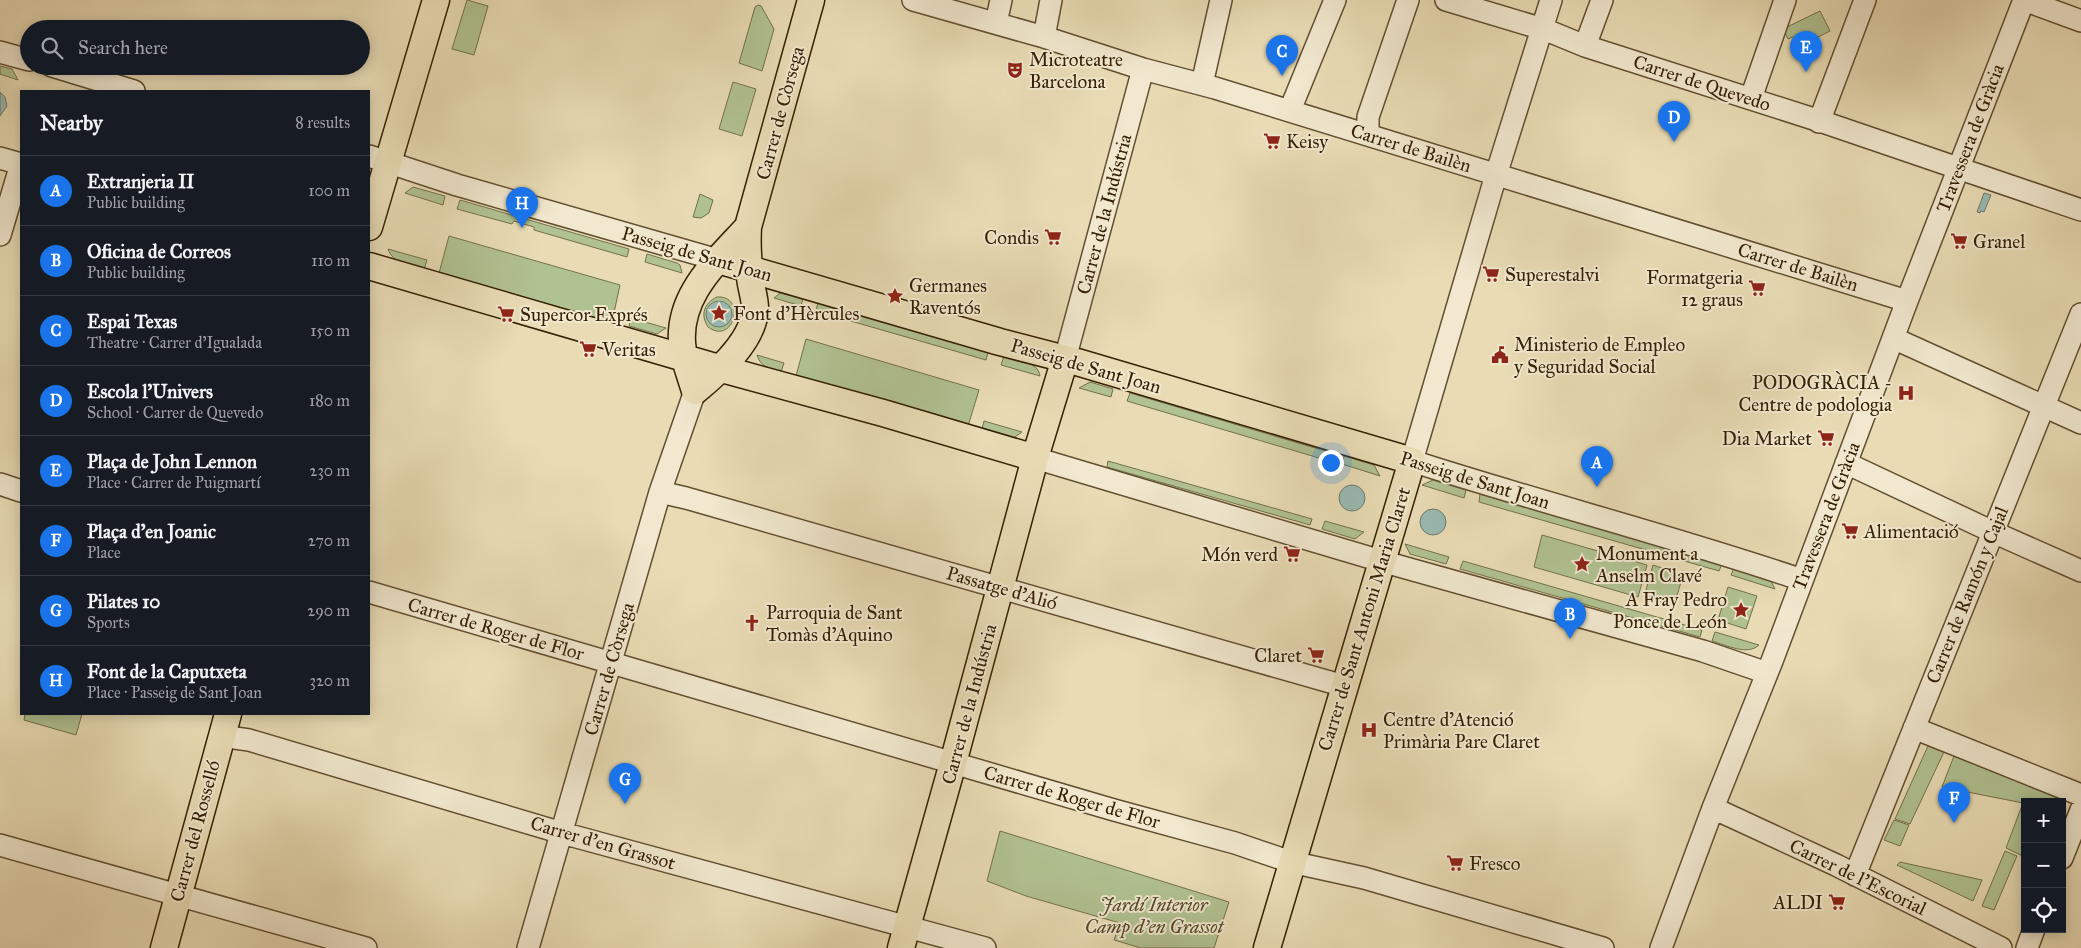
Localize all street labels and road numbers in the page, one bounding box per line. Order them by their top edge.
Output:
street label: Carrer de Còrsega [751,43,810,183]
street label: Carrer de Quevedo [1630,50,1774,116]
street label: Travessera de Gràcia [1931,60,2009,216]
street label: Carrer de Bailèn [1348,119,1474,177]
street label: Carrer de la Indústria [1072,130,1137,297]
street label: Passeig de Sant Joan [619,222,775,287]
street label: Carrer de Bailèn [1735,238,1861,296]
street label: Passeig de Sant Joan [1008,334,1164,399]
street label: Travessera de Gràcia [1787,438,1865,594]
street label: Passeig de Sant Joan [1397,446,1553,515]
street label: Carrer de Sant Antoni Maria Claret [1313,484,1415,754]
street label: Carrer de Ramón y Cajal [1921,502,2013,687]
street label: Passatge d'Alió [944,561,1060,616]
street label: Carrer de Roger de Flor [405,593,588,666]
street label: Carrer de Còrsega [579,599,640,738]
street label: Carrer de la Indústria [937,620,1002,787]
street label: Carrer del Rosselló [165,757,225,904]
street label: Carrer de Roger de Flor [981,761,1164,834]
street label: Carrer d'en Grassot [528,811,678,875]
street label: Carrer de l'Escorial [1786,834,1931,920]

